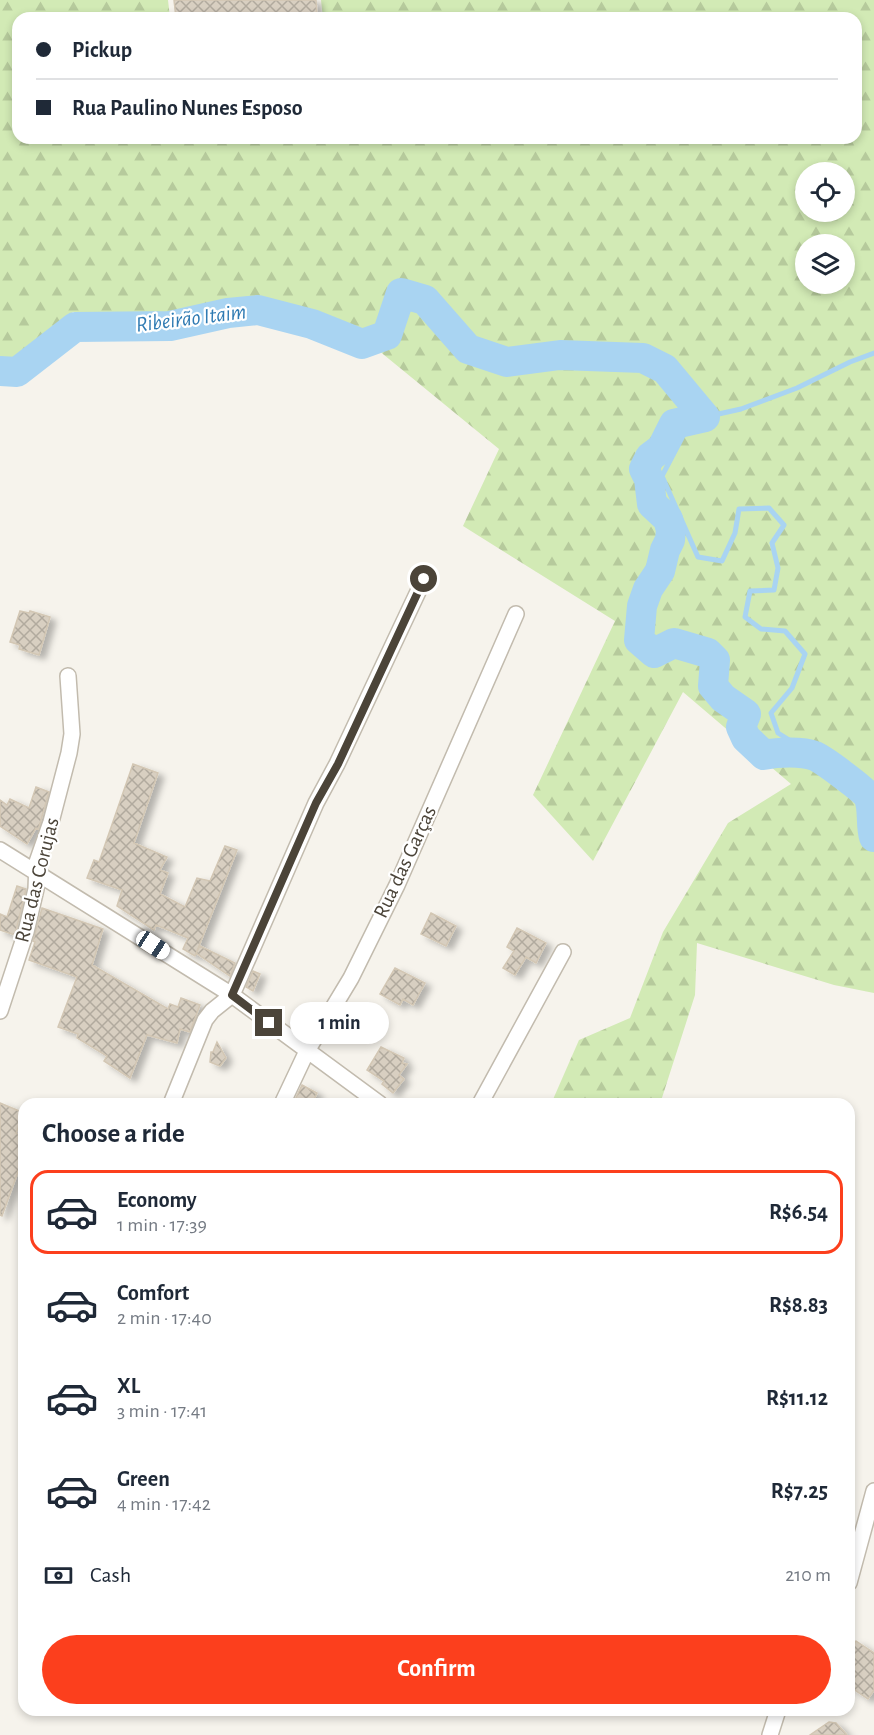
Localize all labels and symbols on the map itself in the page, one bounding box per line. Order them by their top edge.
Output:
water label: Ribeirão Itaim [135,300,247,336]
route start [410,565,437,592]
street label: Rua das Garças [370,803,440,921]
street label: Rua das Corujas [11,815,63,945]
car [133,928,173,962]
callout: 1 min [290,1002,389,1044]
route end [255,1009,282,1036]

